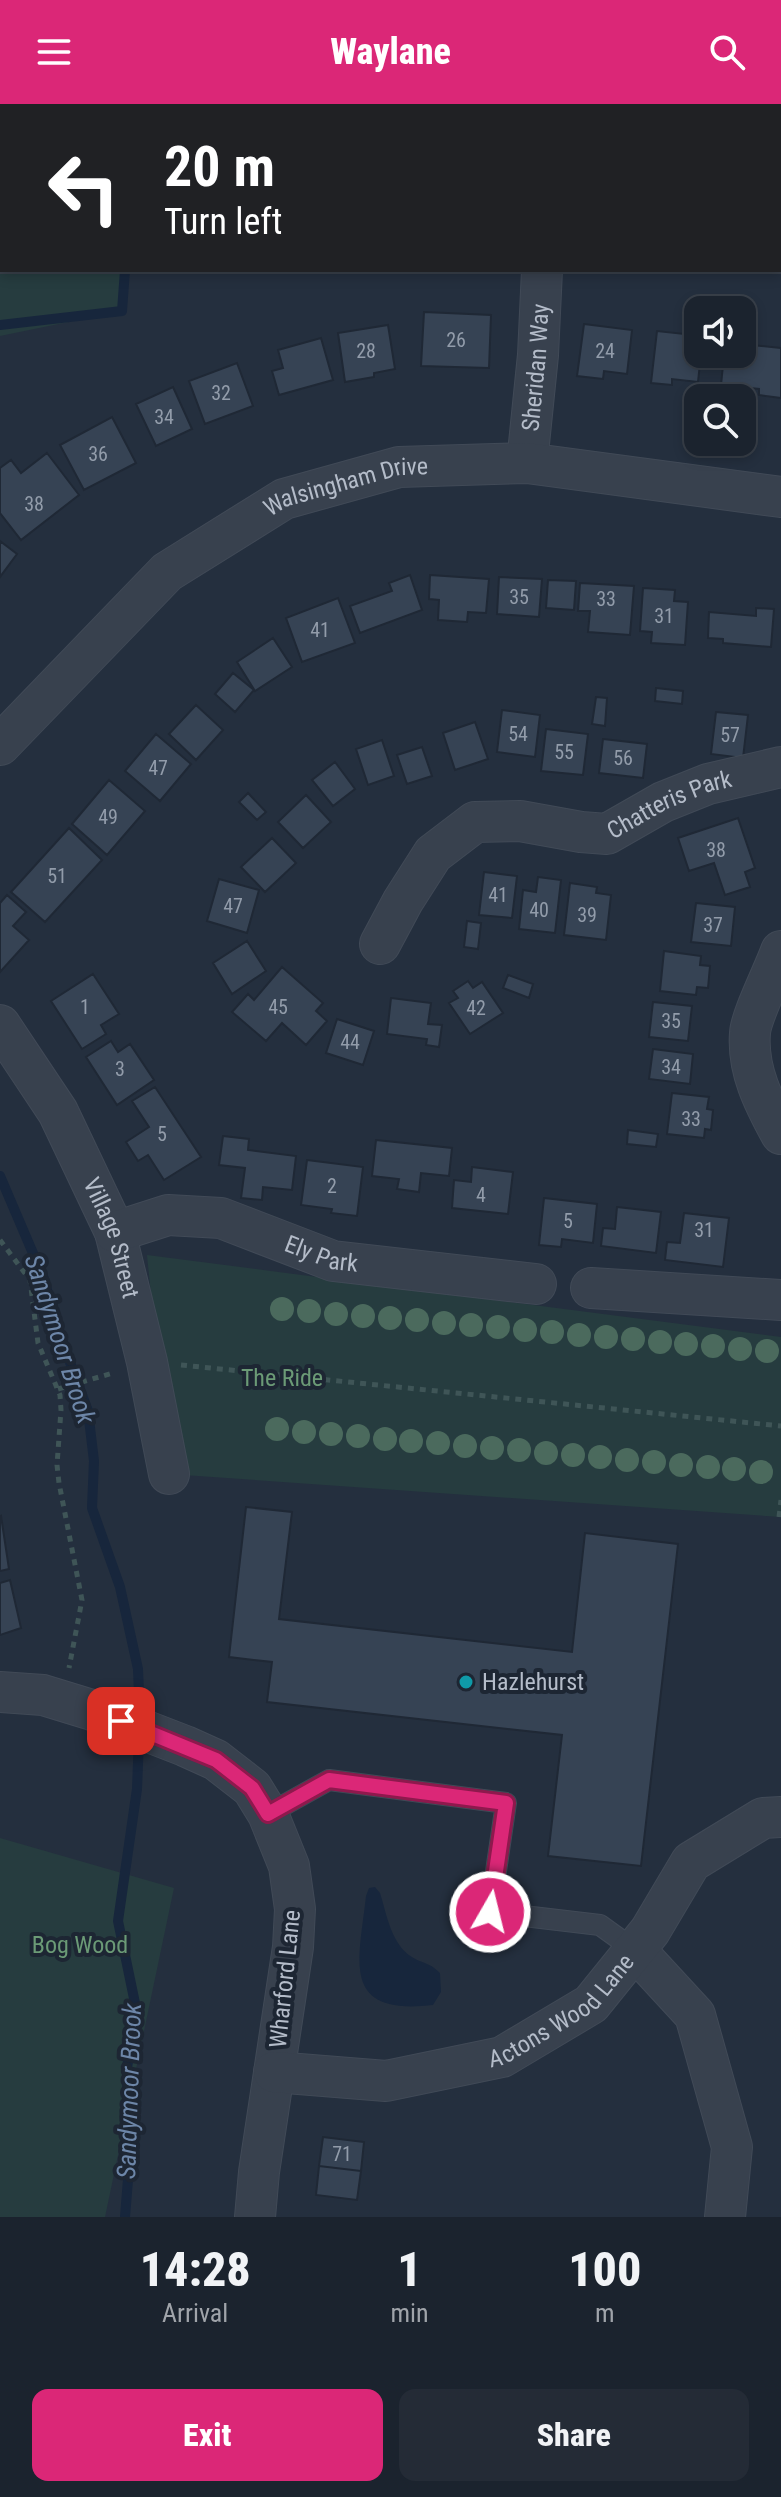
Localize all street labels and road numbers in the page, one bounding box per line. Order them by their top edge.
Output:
street label: Sheridan Way [516,303,554,433]
street label: Walsingham Drive [259,452,428,522]
street label: Chatteris Park [602,765,735,845]
street label: Village Street [77,1173,145,1301]
street label: Ely Park [281,1230,360,1278]
street label: Wharford Lane [264,1909,306,2049]
street label: Actons Wood Lane [486,1948,640,2073]

